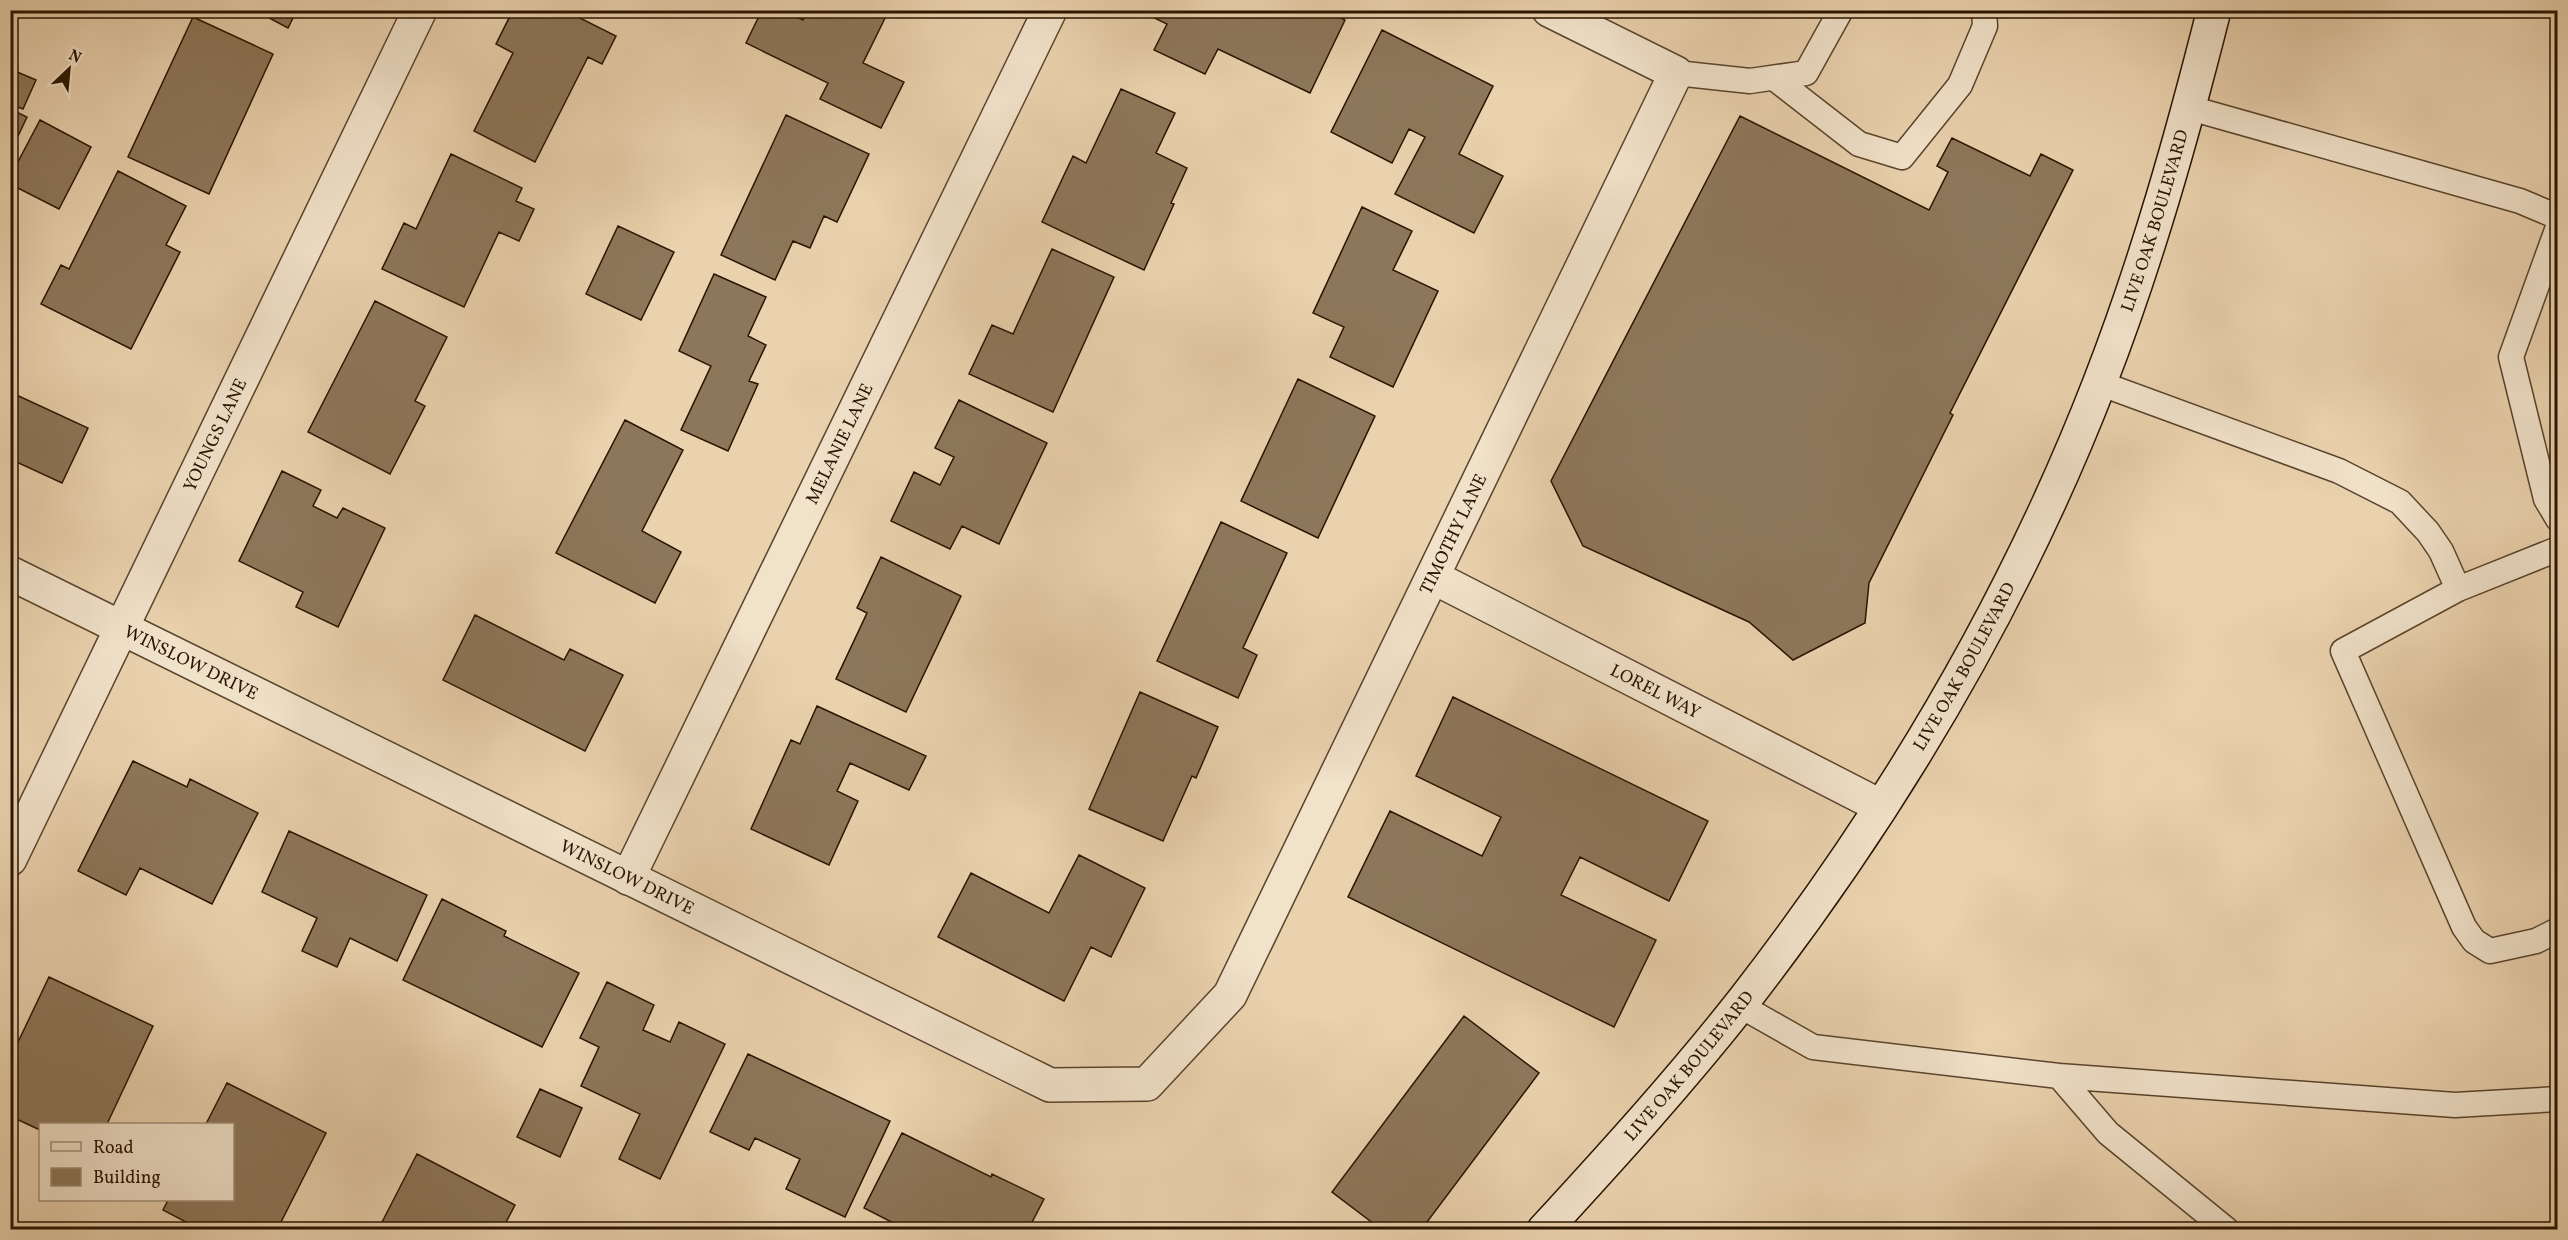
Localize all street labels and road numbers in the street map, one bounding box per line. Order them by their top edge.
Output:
street label: LIVE OAK BOULEVARD [2116,127,2196,316]
street label: YOUNGS LANE [178,375,254,496]
street label: MELANIE LANE [801,380,881,509]
street label: TIMOTHY LANE [1415,470,1494,599]
street label: LIVE OAK BOULEVARD [1908,578,2022,756]
street label: WINSLOW DRIVE [119,620,262,707]
street label: LOREL WAY [1605,659,1704,726]
street label: WINSLOW DRIVE [555,835,698,922]
street label: LIVE OAK BOULEVARD [1619,986,1761,1147]

